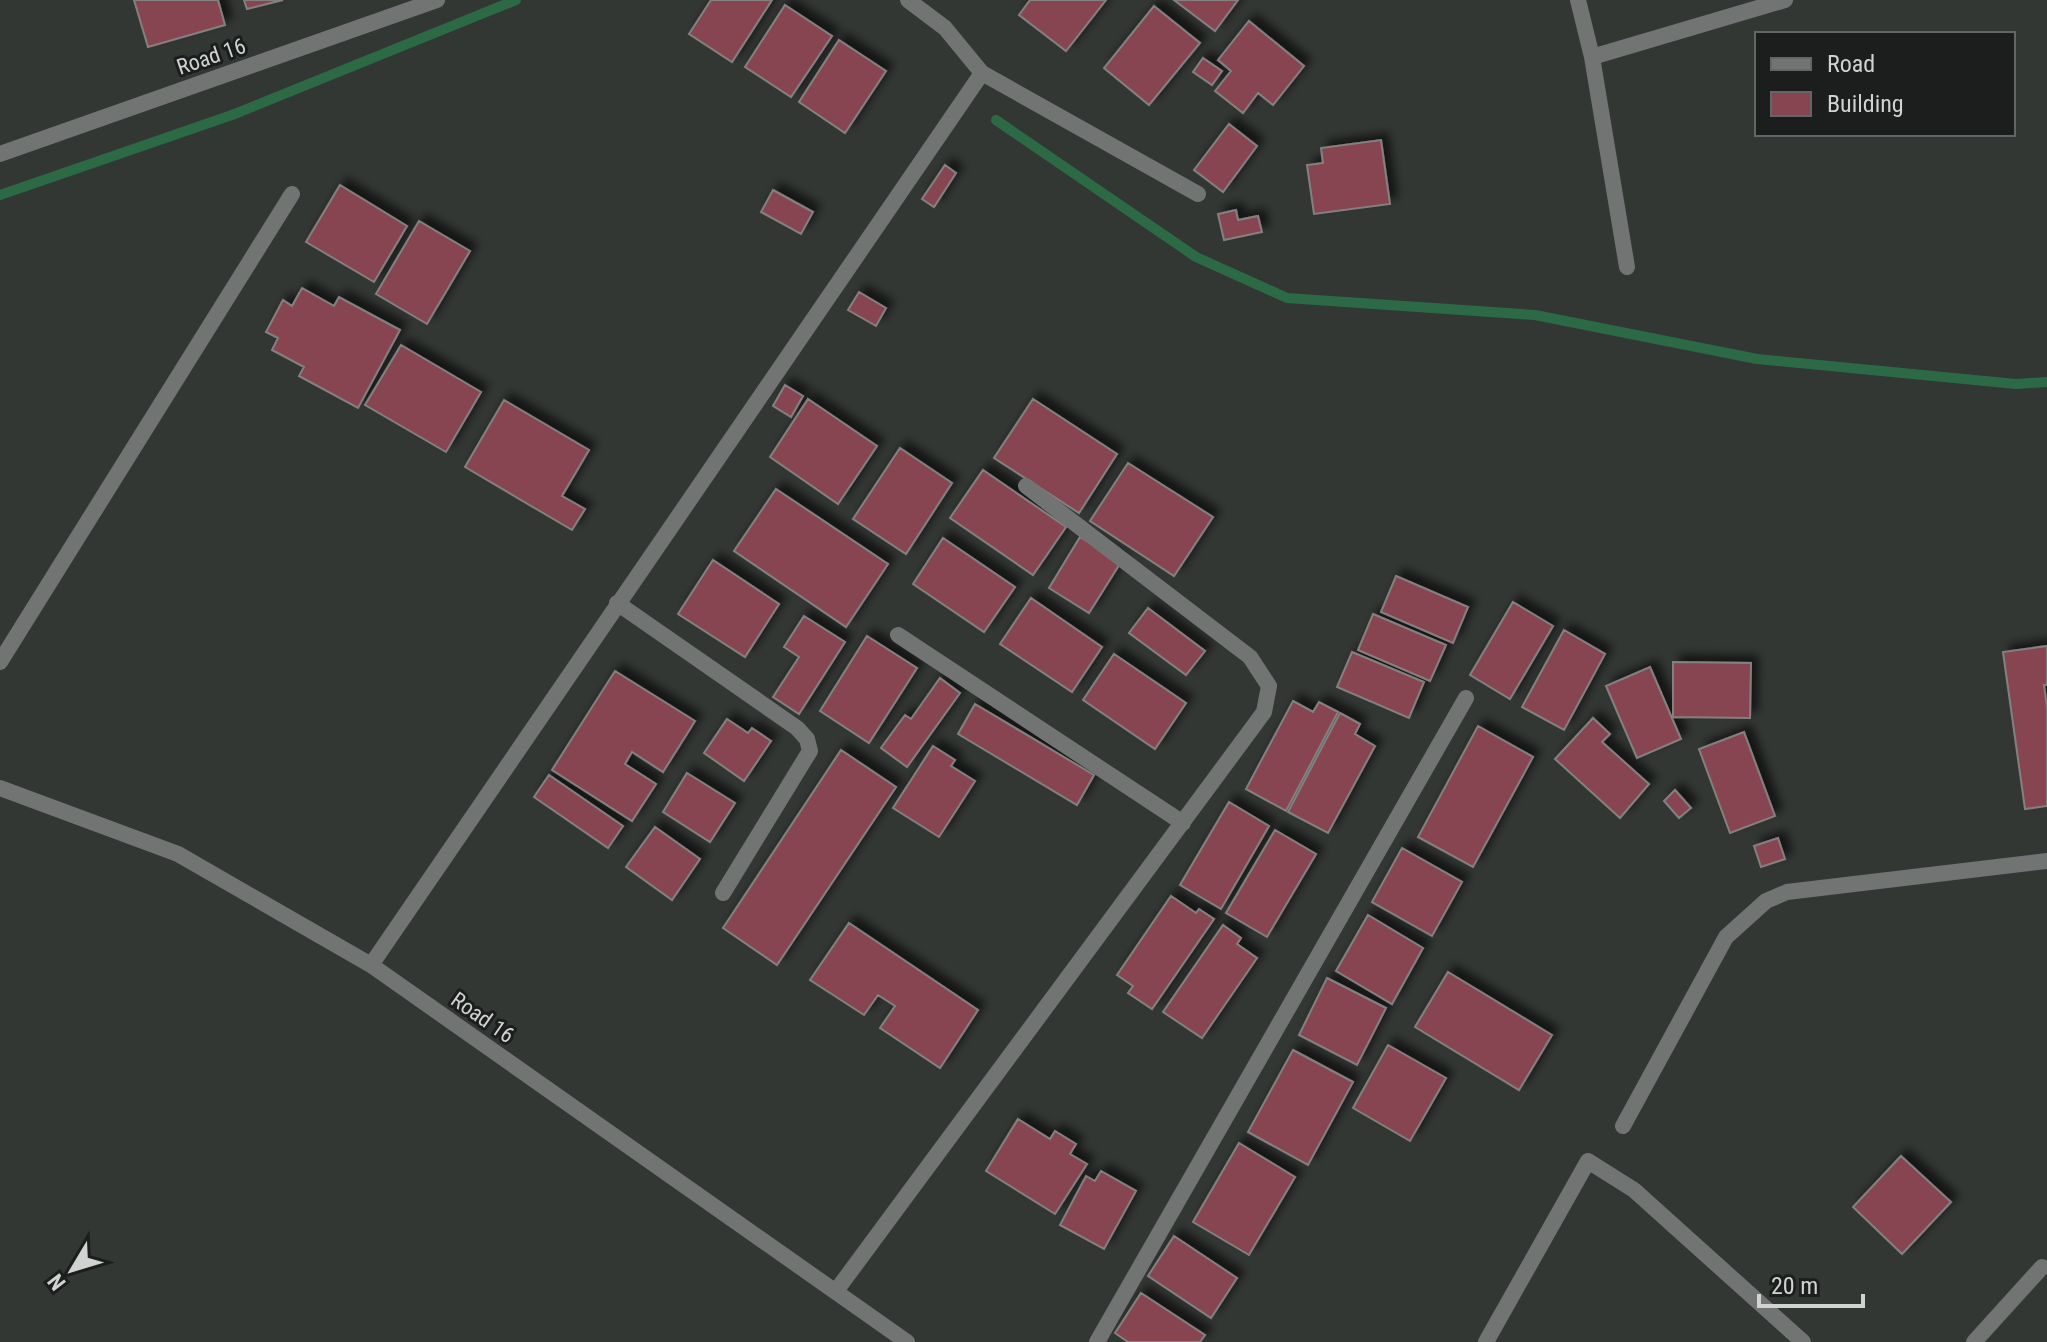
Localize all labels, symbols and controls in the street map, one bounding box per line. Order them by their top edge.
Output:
legend [1755,32,2015,136]
street label: Road 16 [174,33,249,80]
text: Road [1827,50,1875,78]
text: Building [1827,90,1904,118]
street label: Road 16 [446,987,519,1048]
north arrow [32,1230,112,1310]
scale bar [1759,1258,1863,1308]
text: N [43,1269,71,1295]
text: 20 m [1771,1272,1818,1300]

